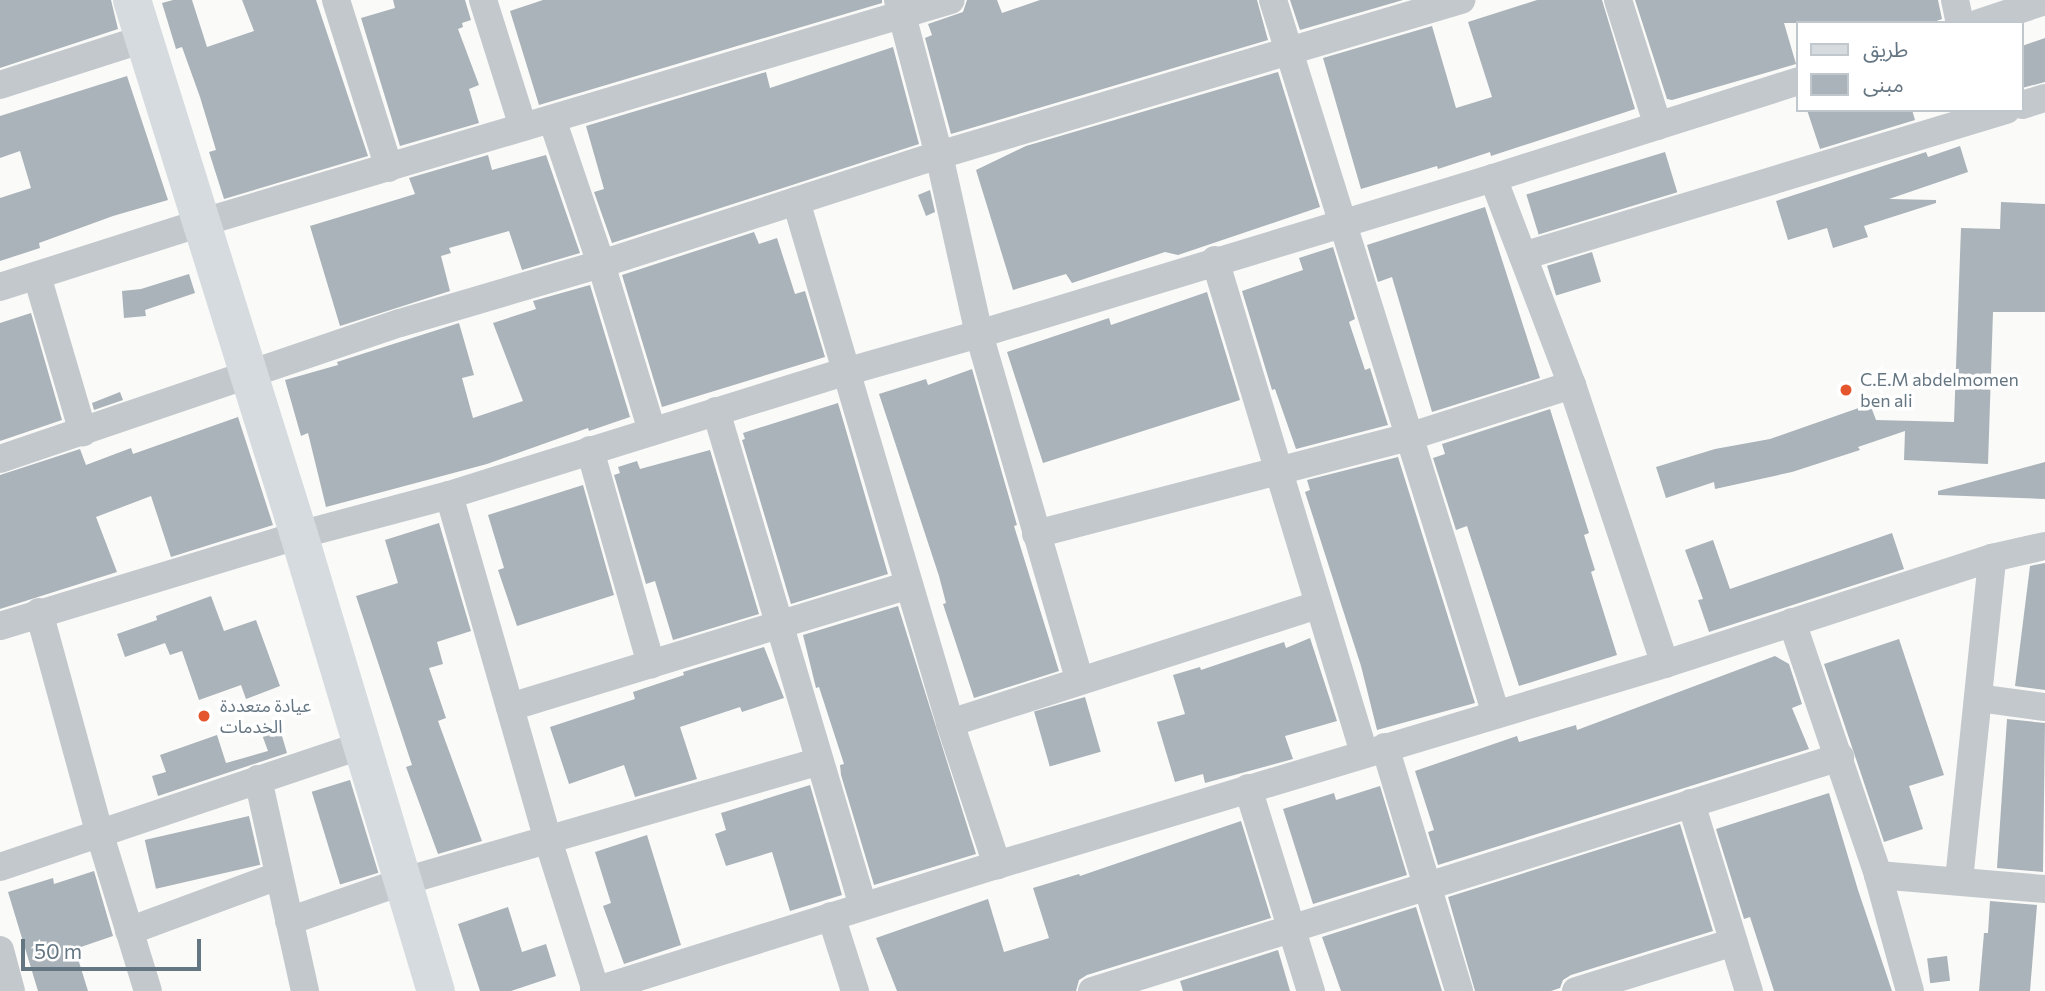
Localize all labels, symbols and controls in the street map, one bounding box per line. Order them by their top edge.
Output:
legend [1797,21,2024,112]
text: طريق [1863,36,1908,61]
text: مبنى [1863,71,1904,96]
place label: C.E.M abdelmomen ben ali [1860,369,2019,412]
marker: C.E.M abdelmomen ben ali [1838,382,1854,398]
place label: عيادة متعددة الخدمات [220,695,311,738]
marker: عيادة متعددة الخدمات [194,706,214,726]
scale bar [24,925,205,969]
text: 50 m [34,938,82,963]

